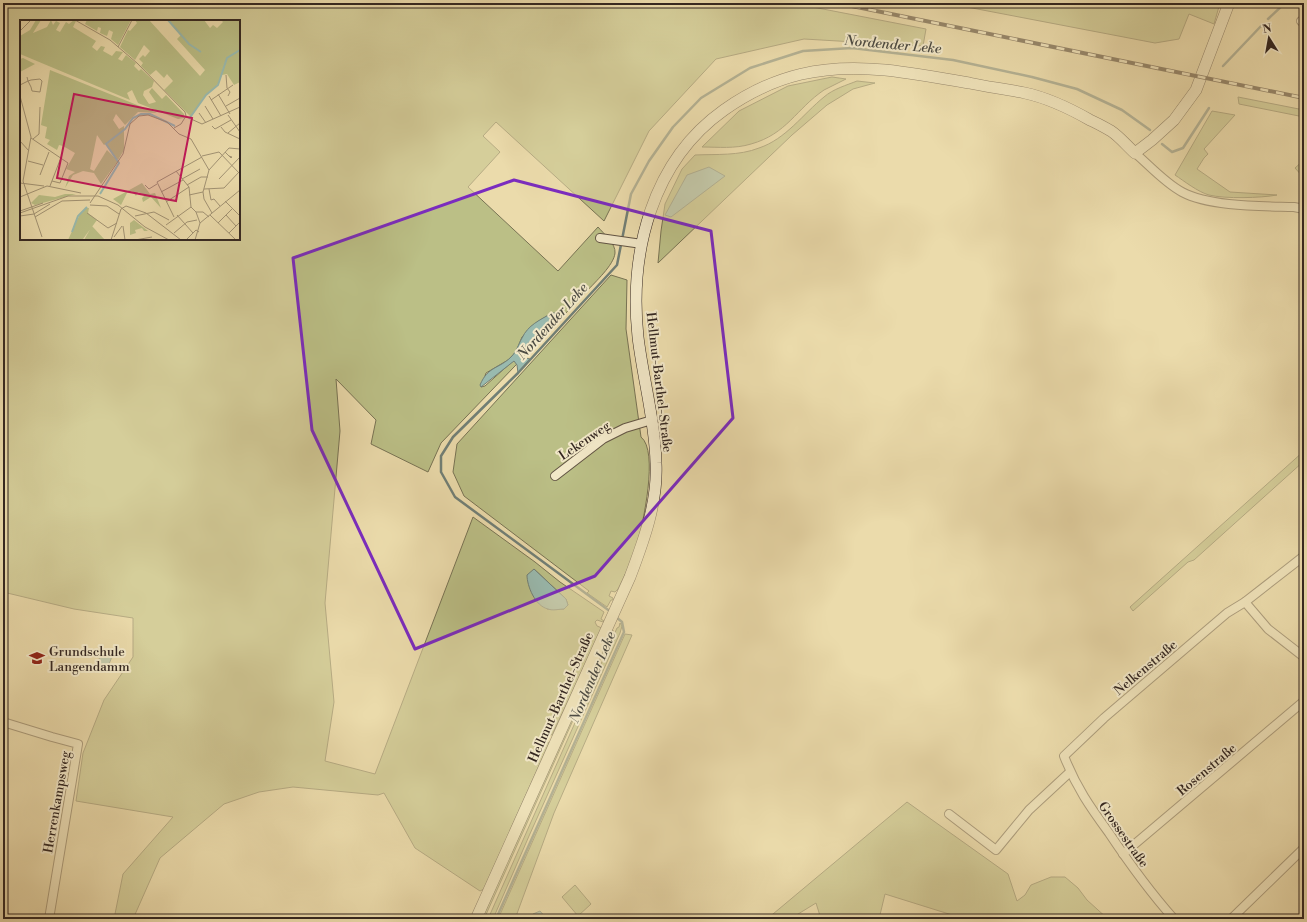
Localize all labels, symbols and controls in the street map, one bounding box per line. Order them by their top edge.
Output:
north arrow [1249,18,1289,58]
inset map [20,20,240,240]
text: N [1262,21,1273,37]
water label: Nordender Leke [843,32,943,58]
water label: Nordender Leke [513,279,592,365]
street label: Hellmut-Barthel-Straße [642,311,676,454]
street label: Lekenweg [556,418,613,464]
street label: Hellmut-Barthel-Straße [525,629,597,765]
water label: Nordender Leke [565,629,620,727]
street label: Nelkenstraße [1111,637,1181,699]
place label: Grundschule Langendamm [49,644,130,675]
school or university icon: Grundschule Langendamm [28,649,46,667]
street label: Rosenstraße [1174,740,1240,799]
street label: Herrenkampsweg [40,750,74,854]
street label: Grossestraße [1095,799,1152,871]

